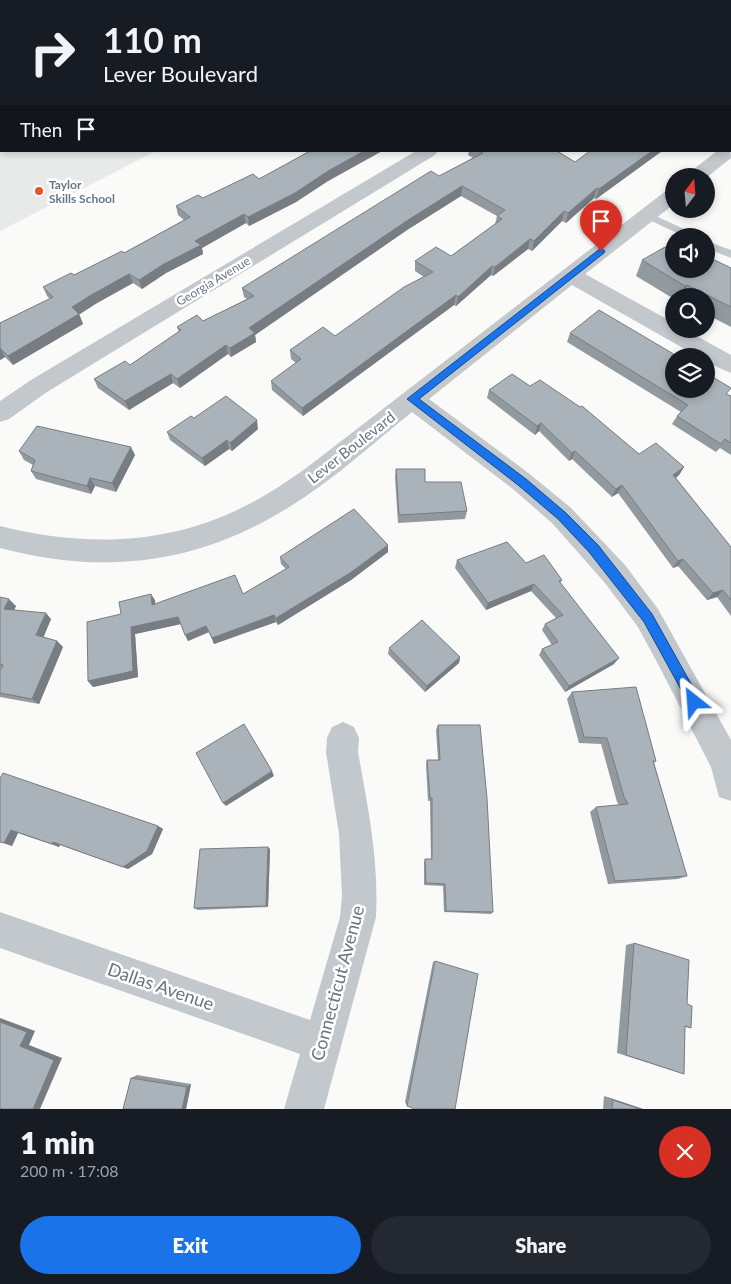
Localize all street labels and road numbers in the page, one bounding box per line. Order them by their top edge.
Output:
street label: Georgia Avenue [173,253,253,309]
street label: Lever Boulevard [304,407,398,487]
street label: Connecticut Avenue [306,903,368,1063]
street label: Dallas Avenue [105,957,217,1015]

